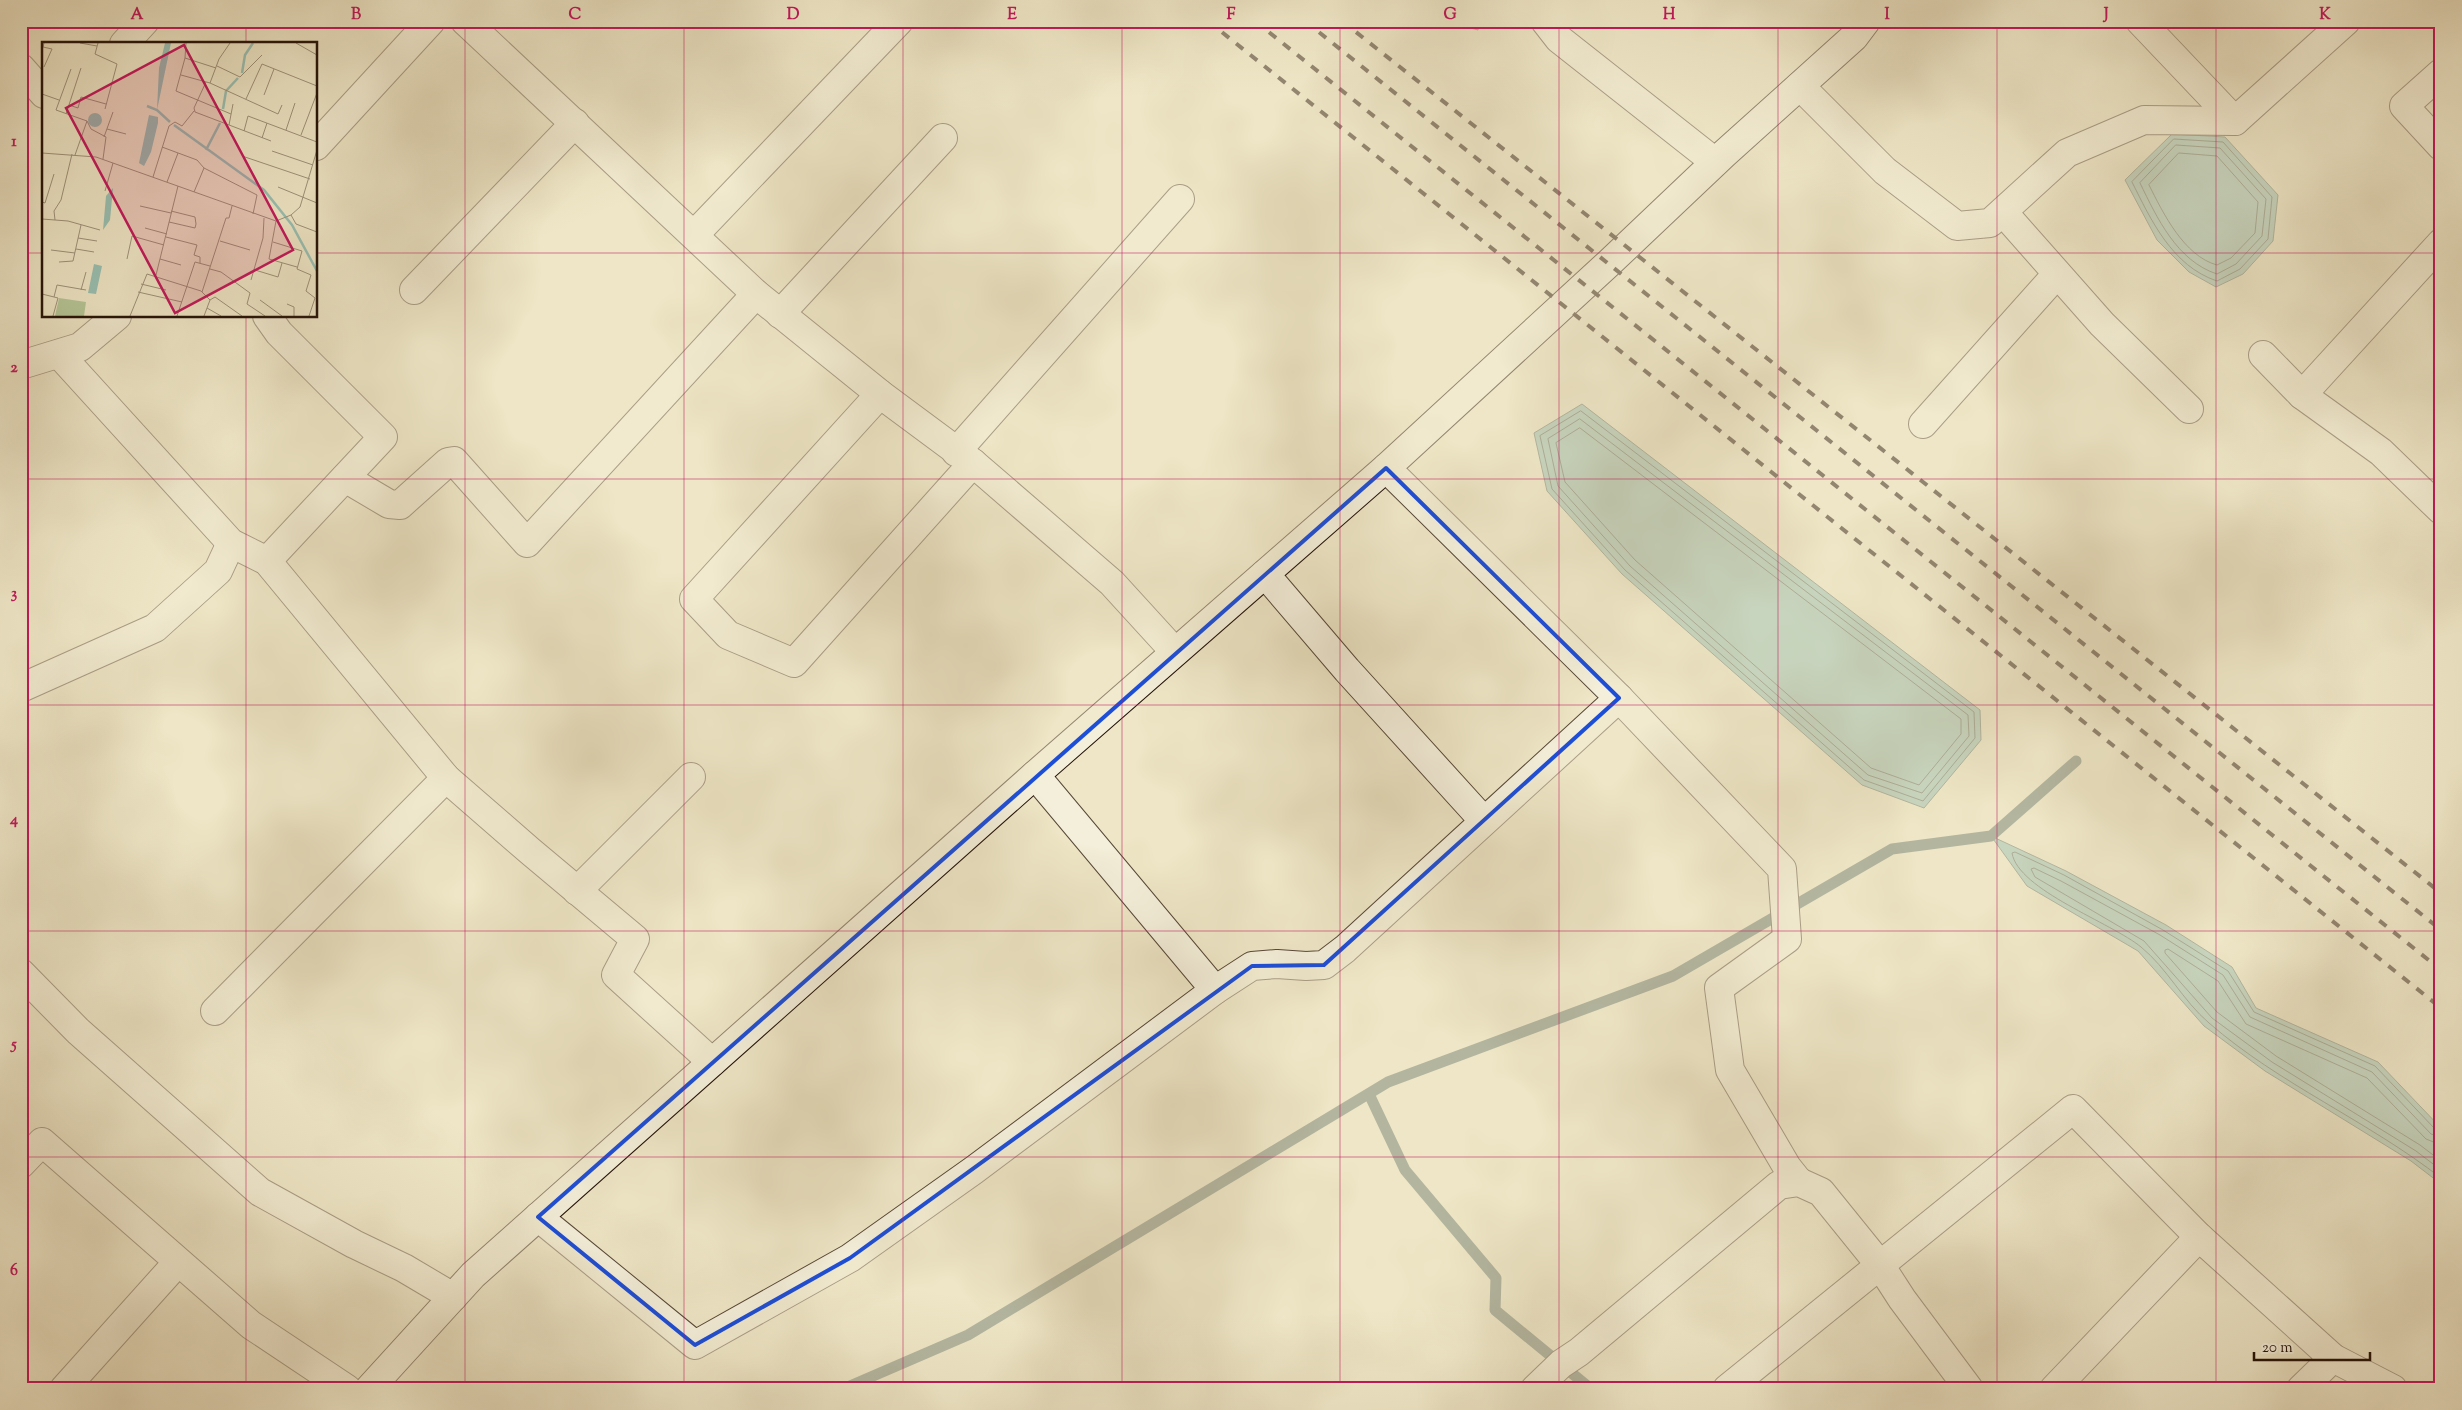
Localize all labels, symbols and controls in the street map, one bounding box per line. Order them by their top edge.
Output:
text: A [131,4,144,27]
text: B [351,4,361,27]
text: C [569,4,582,27]
text: D [787,4,800,27]
text: E [1007,4,1017,27]
text: F [1227,4,1236,27]
text: G [1443,4,1457,27]
text: H [1663,4,1676,27]
text: I [1884,4,1890,27]
text: J [2102,4,2109,27]
text: K [2319,4,2331,27]
inset map [42,42,318,318]
text: 1 [11,131,17,154]
text: 2 [10,357,18,380]
text: 3 [11,583,18,606]
text: 4 [9,809,18,832]
text: 5 [9,1034,17,1057]
text: 6 [10,1260,18,1283]
scale bar [2254,1330,2371,1362]
text: 20 m [2262,1338,2293,1359]

